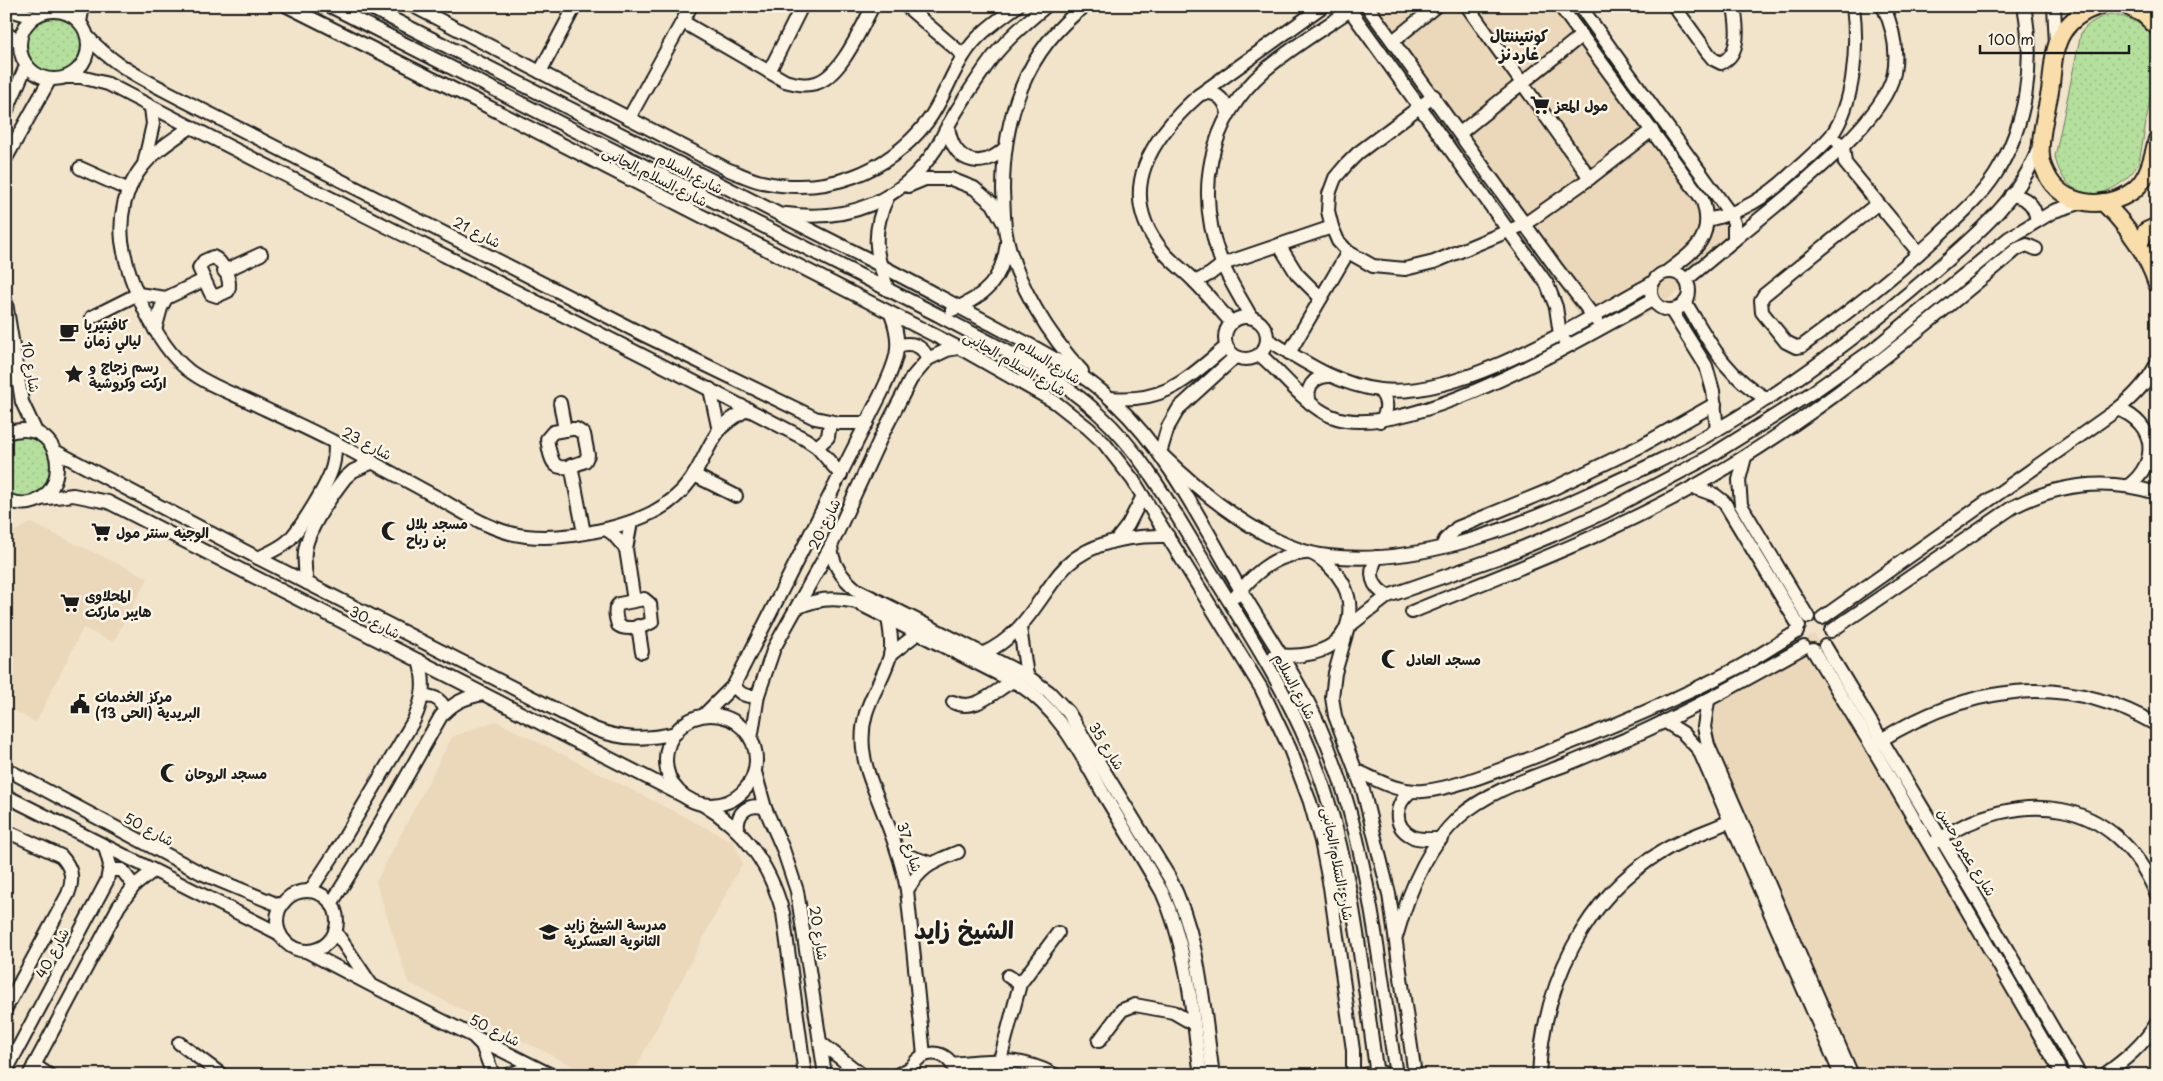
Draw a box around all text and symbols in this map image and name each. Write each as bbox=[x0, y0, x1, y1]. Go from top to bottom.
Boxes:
scale bar bbox=[1980, 22, 2129, 54]
district label: كونتيننتال غاردنز bbox=[1490, 23, 1548, 65]
text: 100 m bbox=[1988, 27, 2034, 50]
supermarket icon: مول المعز bbox=[1529, 94, 1551, 116]
place label: مول المعز bbox=[1553, 95, 1608, 116]
street label: شارع السلام الجانبى bbox=[598, 140, 711, 212]
street label: شارع السلام bbox=[653, 147, 727, 200]
street label: شارع 21 bbox=[449, 211, 505, 253]
place label: كافيتيريا ليالي زمان bbox=[84, 314, 141, 354]
cafe icon: كافيتيريا ليالي زمان bbox=[58, 321, 80, 343]
street label: شارع السلام الجانبى bbox=[959, 325, 1070, 402]
street label: شارع السلام bbox=[1012, 333, 1085, 390]
street label: شارع 10 bbox=[17, 340, 45, 394]
place label: رسم زجاج و اركت وكروشية bbox=[88, 356, 167, 393]
place icon: رسم زجاج و اركت وكروشية bbox=[63, 363, 85, 385]
street label: شارع 23 bbox=[338, 421, 396, 465]
street label: شارع 20 bbox=[803, 495, 845, 553]
place label: مسجد بلال بن رباح bbox=[406, 513, 468, 550]
mosque icon: مسجد بلال بن رباح bbox=[380, 520, 402, 542]
supermarket icon: الوجيه سنتر مول bbox=[90, 521, 112, 543]
place label: الوجيه سنتر مول bbox=[116, 522, 209, 543]
place label: المحلاوى هايبر ماركت bbox=[85, 585, 151, 622]
supermarket icon: المحلاوى هايبر ماركت bbox=[59, 592, 81, 614]
street label: شارع 30 bbox=[346, 600, 404, 644]
mosque icon: مسجد العادل bbox=[1380, 648, 1402, 670]
street label: شارع السلام bbox=[1268, 649, 1321, 723]
place label: مسجد العادل bbox=[1406, 649, 1481, 670]
place label: مركز الخدمات البريدية (الحى 13) bbox=[95, 686, 201, 723]
public building icon: مركز الخدمات البريدية (الحى 13) bbox=[69, 693, 91, 715]
street label: شارع 35 bbox=[1084, 718, 1130, 774]
mosque icon: مسجد الروحان bbox=[159, 762, 181, 784]
place label: مسجد الروحان bbox=[185, 763, 267, 784]
street label: شارع عمرو حسن bbox=[1932, 804, 2002, 900]
street label: شارع السلام الجانبى bbox=[1316, 805, 1359, 923]
street label: شارع 50 bbox=[120, 807, 178, 851]
street label: شارع 37 bbox=[892, 819, 928, 875]
street label: شارع 20 bbox=[804, 904, 834, 962]
district label: الشيخ زايد bbox=[914, 911, 1014, 947]
place label: مدرسة الشيخ زايد الثانوية العسكرية bbox=[564, 914, 667, 951]
school or university icon: مدرسة الشيخ زايد الثانوية العسكرية bbox=[538, 921, 560, 943]
street label: شارع 40 bbox=[30, 924, 74, 982]
street label: شارع 50 bbox=[466, 1009, 524, 1051]

